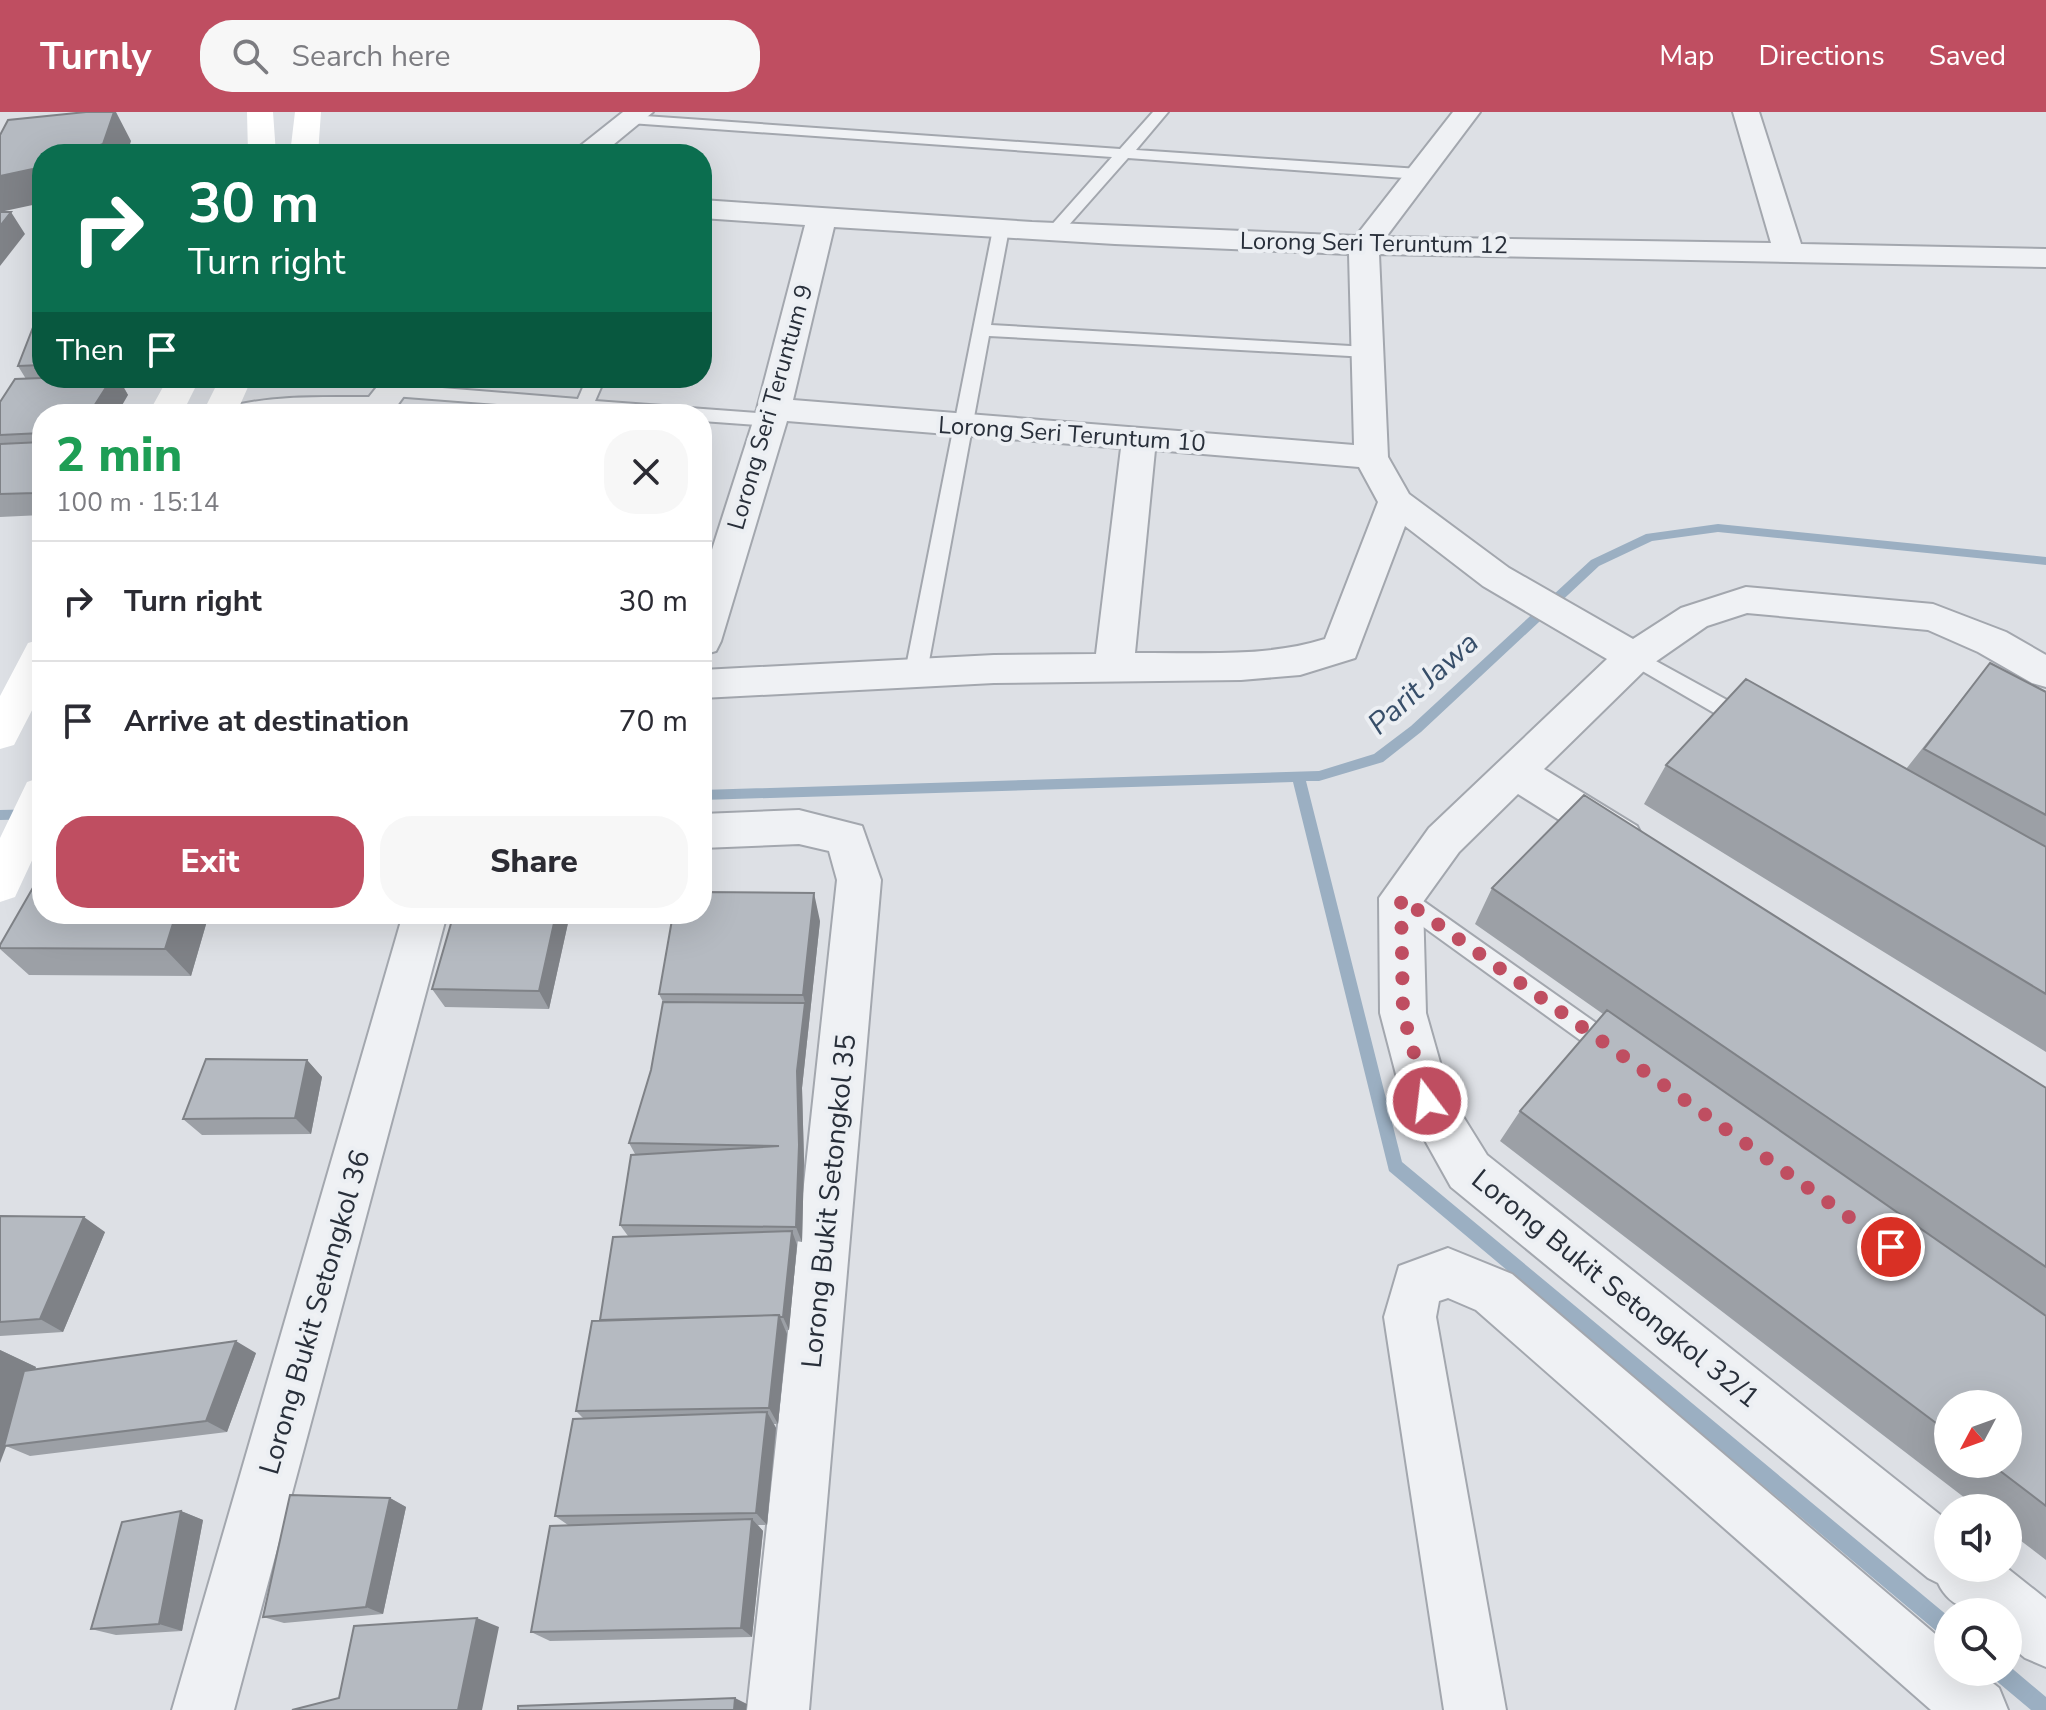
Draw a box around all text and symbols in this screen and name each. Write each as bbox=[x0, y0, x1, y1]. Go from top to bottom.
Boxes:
search box bbox=[200, 20, 760, 92]
text: Turnly bbox=[40, 31, 152, 82]
icon: search bbox=[228, 34, 272, 78]
text: Search here bbox=[292, 36, 451, 77]
text: Map bbox=[1659, 37, 1714, 75]
text: Directions bbox=[1758, 37, 1885, 75]
text: Saved bbox=[1929, 37, 2006, 75]
text: 30 m bbox=[188, 165, 319, 242]
icon: right bbox=[56, 176, 160, 280]
street label: Lorong Seri Teruntum 12 bbox=[1240, 225, 1508, 261]
text: Turn right bbox=[188, 238, 345, 287]
street label: Lorong Seri Teruntum 9 bbox=[720, 281, 820, 533]
icon: arrive bbox=[140, 328, 184, 372]
text: Then bbox=[56, 330, 124, 371]
street label: Lorong Seri Teruntum 10 bbox=[937, 409, 1207, 459]
text: 2 min bbox=[56, 422, 182, 488]
button: close bbox=[604, 430, 688, 514]
text: 100 m · 15:14 bbox=[56, 485, 219, 520]
icon: right bbox=[56, 579, 100, 623]
text: Turn right bbox=[124, 581, 262, 622]
text: 30 m bbox=[619, 581, 688, 622]
water label: Parit Jawa bbox=[1359, 623, 1488, 744]
icon: arrive bbox=[56, 699, 100, 743]
text: Arrive at destination bbox=[124, 701, 409, 742]
text: 70 m bbox=[619, 701, 688, 742]
button: Exit bbox=[56, 816, 364, 908]
button: Share bbox=[380, 816, 688, 908]
street label: Lorong Bukit Setongkol 35 bbox=[793, 1032, 865, 1370]
position arrow bbox=[1385, 1059, 1469, 1143]
street label: Lorong Bukit Setongkol 36 bbox=[250, 1146, 379, 1479]
street label: Lorong Bukit Setongkol 32/1 bbox=[1463, 1161, 1767, 1417]
pin bbox=[1857, 1213, 1925, 1281]
icon: arrive bbox=[1869, 1225, 1913, 1269]
north arrow bbox=[1934, 1390, 2022, 1478]
map controls bbox=[1934, 1390, 2022, 1686]
button: sound bbox=[1934, 1494, 2022, 1582]
button: search bbox=[1934, 1598, 2022, 1686]

